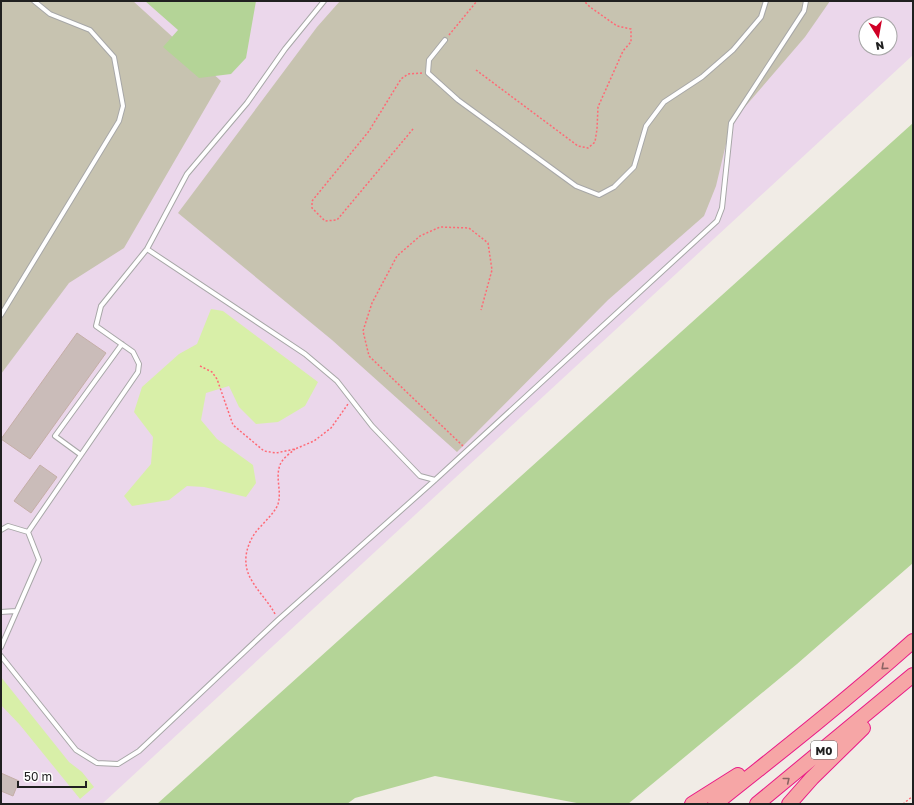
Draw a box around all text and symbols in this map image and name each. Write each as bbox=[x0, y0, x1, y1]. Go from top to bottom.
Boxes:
north arrow bbox=[858, 16, 898, 56]
text: N bbox=[875, 39, 885, 53]
one-way arrow bbox=[881, 662, 889, 669]
road number: M0 bbox=[811, 741, 837, 759]
scale bar bbox=[18, 763, 86, 789]
text: 50 m bbox=[24, 769, 52, 784]
one-way arrow bbox=[783, 777, 790, 784]

